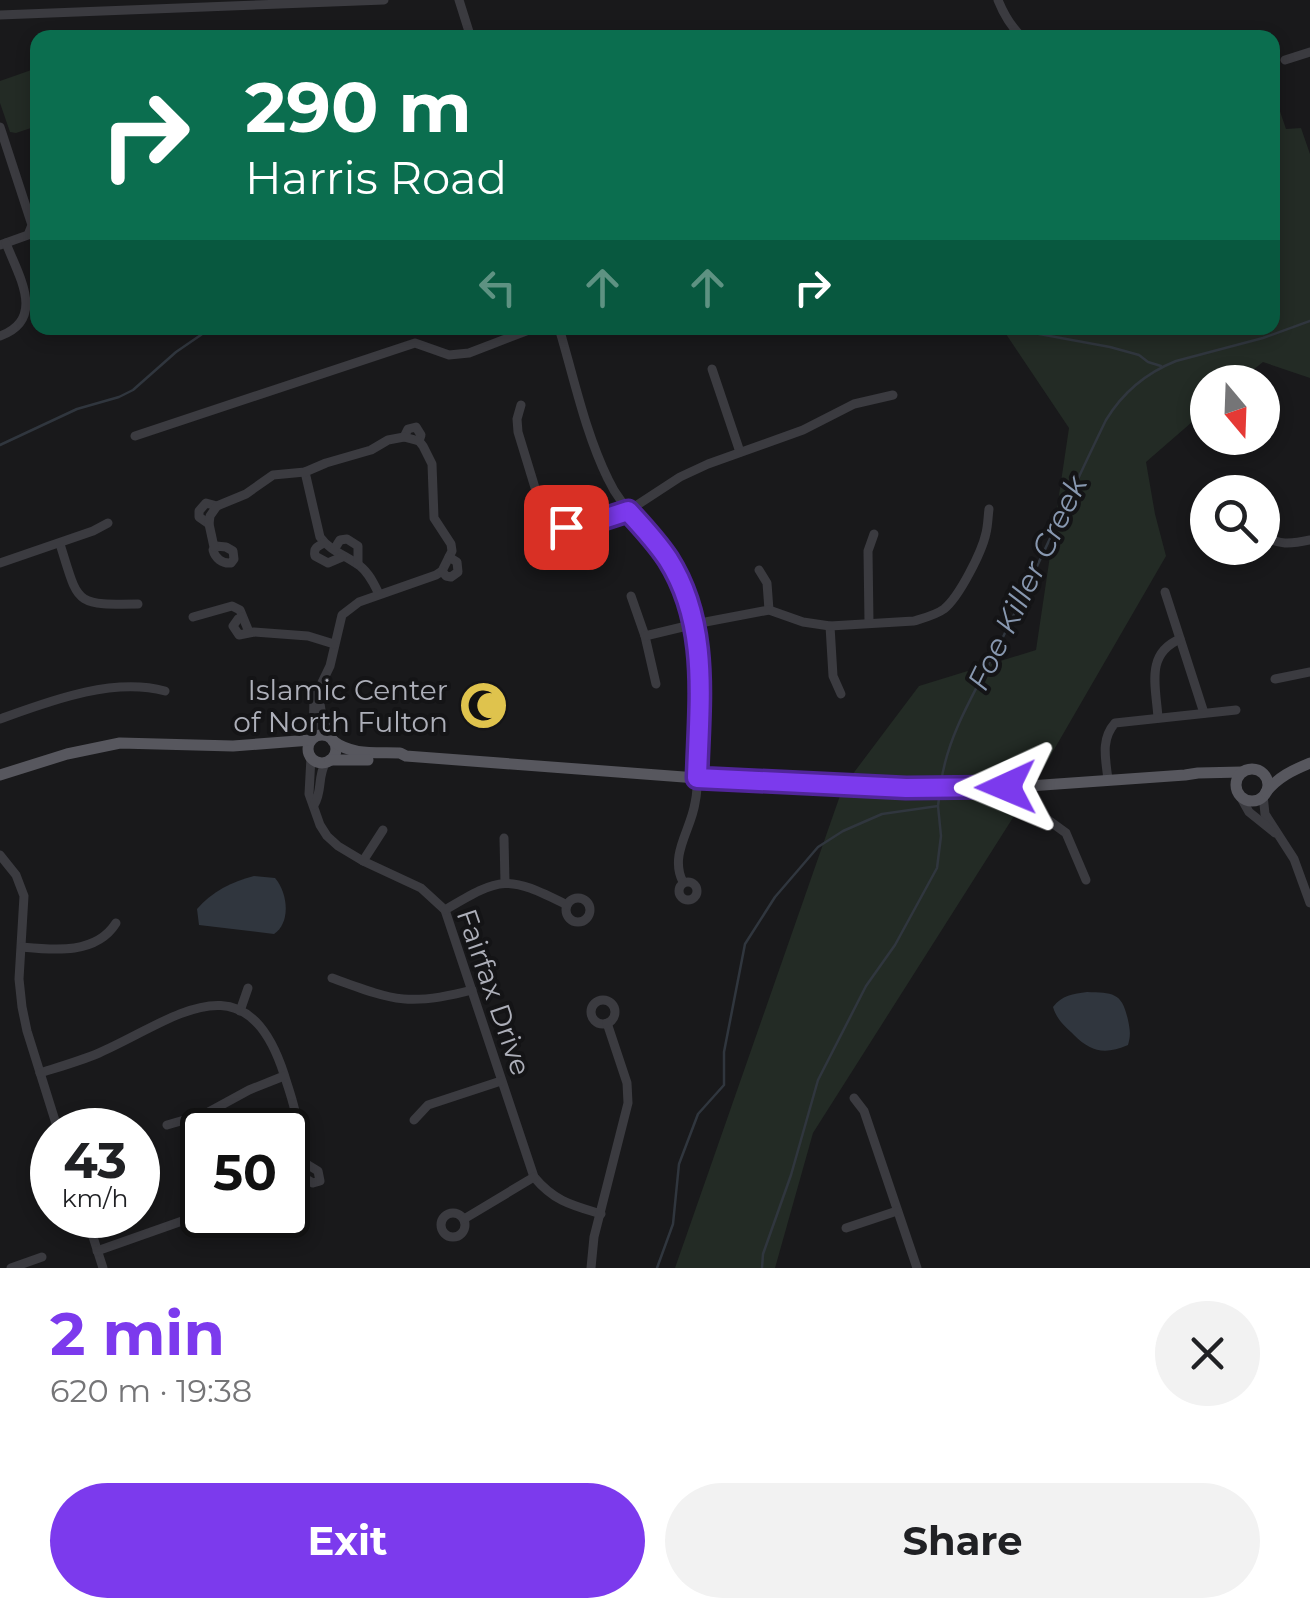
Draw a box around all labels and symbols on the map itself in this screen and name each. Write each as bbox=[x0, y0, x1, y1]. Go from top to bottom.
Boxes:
north arrow bbox=[1190, 365, 1280, 455]
water label: Foe Killer Creek bbox=[959, 469, 1095, 696]
pin bbox=[524, 485, 609, 570]
place label: Islamic Center of North Fulton bbox=[233, 673, 448, 739]
mosque icon: Islamic Center of North Fulton bbox=[457, 680, 509, 732]
position arrow bbox=[954, 735, 1058, 839]
street label: Fairfax Drive bbox=[450, 904, 538, 1080]
speed limit sign: 50 bbox=[180, 1108, 310, 1238]

